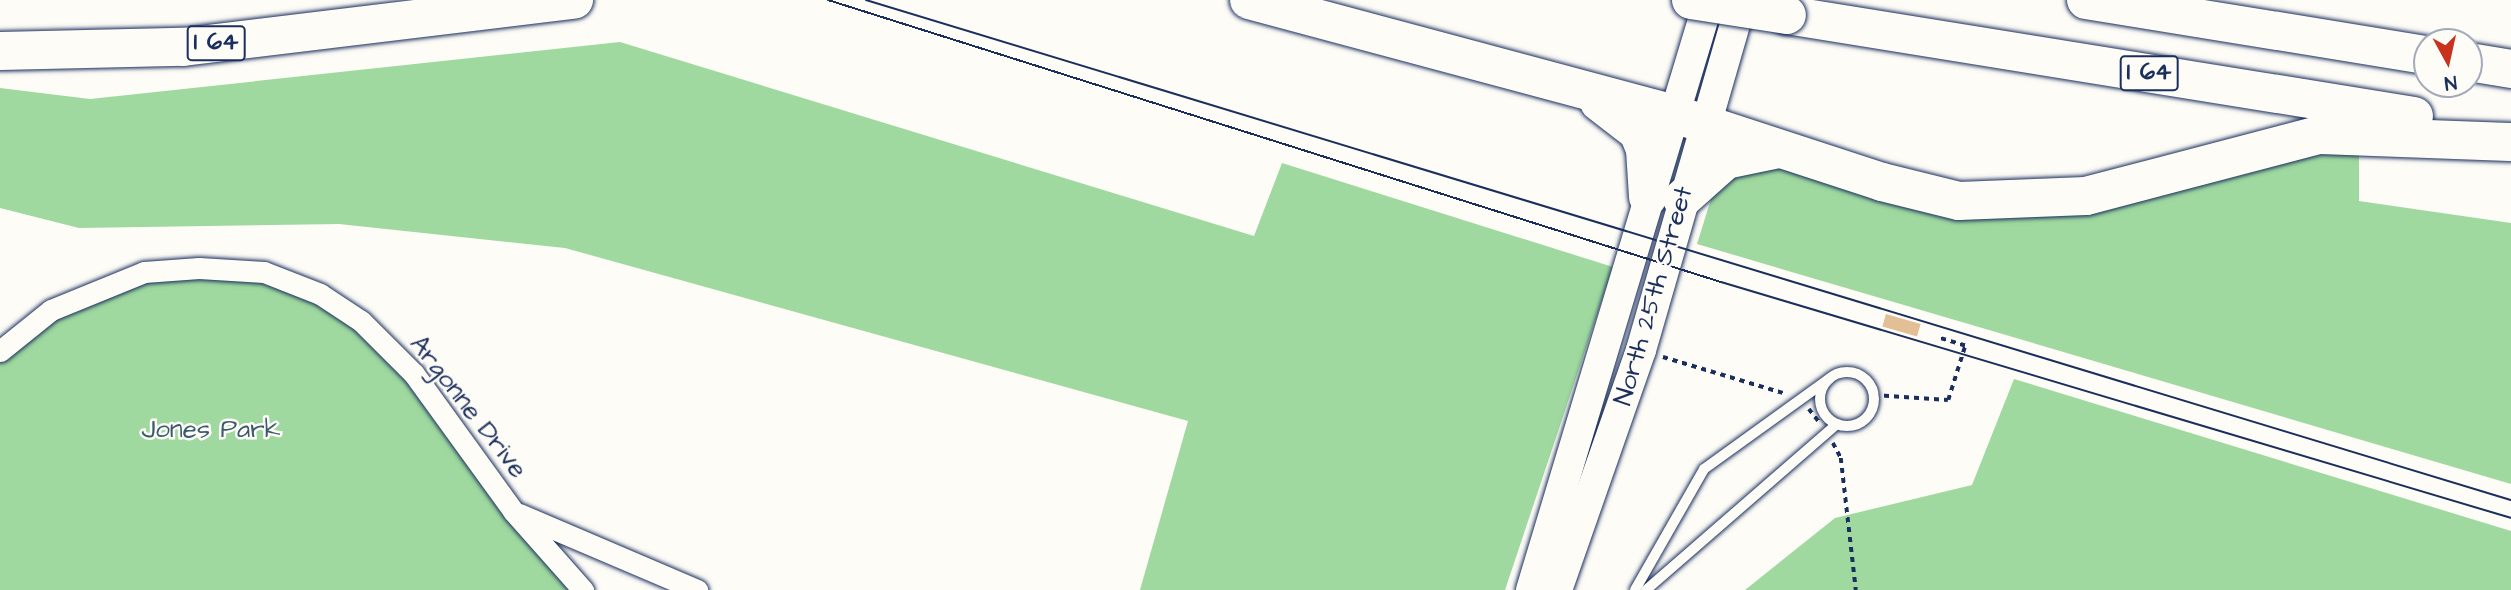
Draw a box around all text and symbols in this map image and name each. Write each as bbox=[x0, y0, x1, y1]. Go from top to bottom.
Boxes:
road number: I 64 bbox=[186, 23, 246, 64]
north arrow bbox=[2413, 28, 2483, 98]
road number: I 64 bbox=[2119, 52, 2179, 94]
text: N bbox=[2443, 68, 2459, 97]
street label: North 25th Street bbox=[1608, 183, 1700, 409]
street label: Argonne Drive bbox=[403, 330, 533, 484]
park label: Jones Park bbox=[141, 414, 281, 446]

